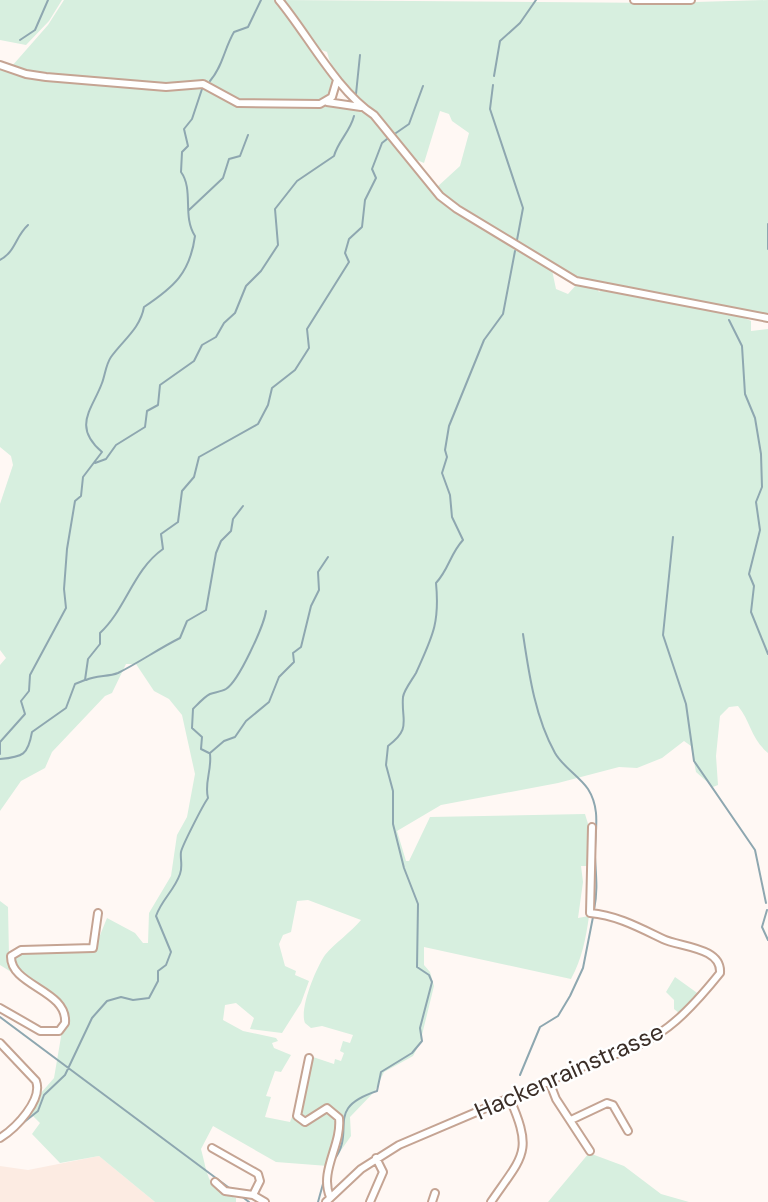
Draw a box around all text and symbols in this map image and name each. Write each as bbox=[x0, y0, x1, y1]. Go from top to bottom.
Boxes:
street label: Hackenrainstrasse bbox=[470, 1015, 668, 1127]

